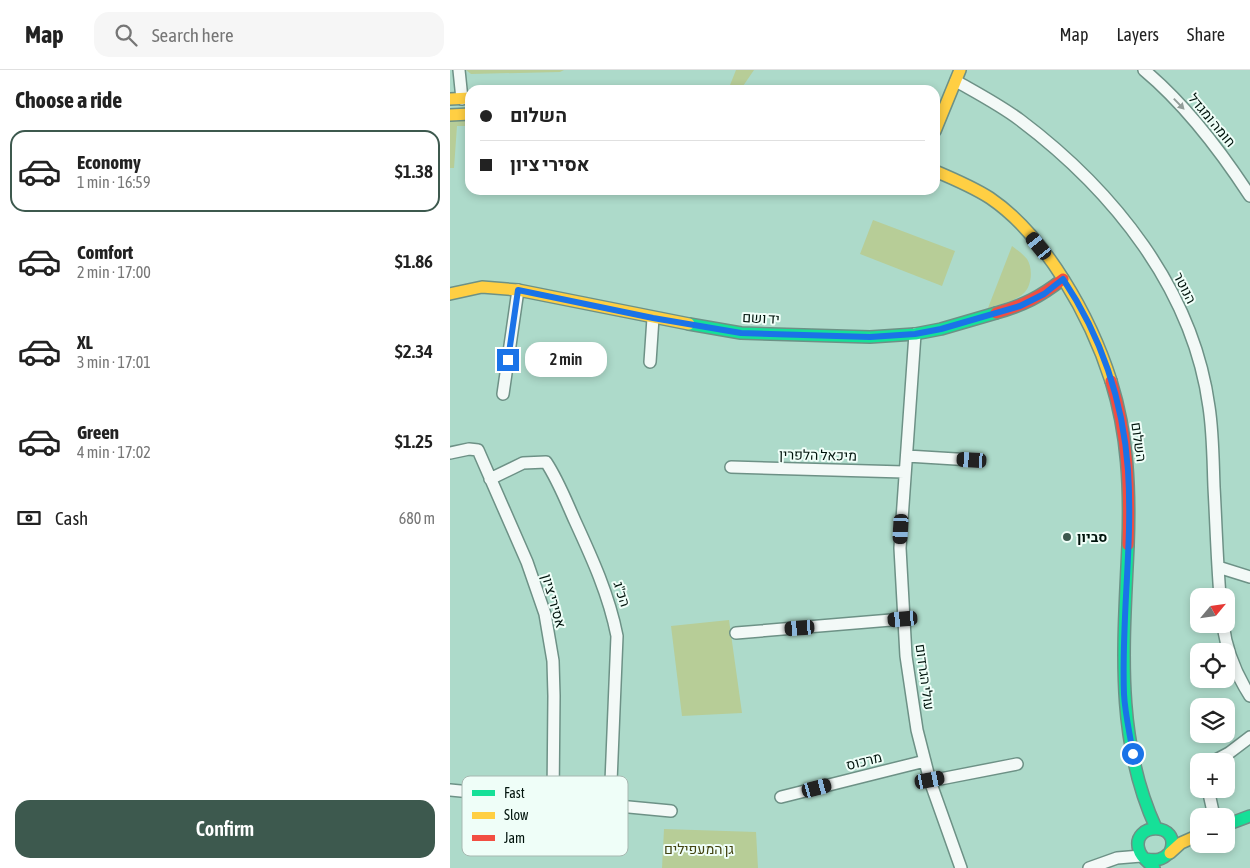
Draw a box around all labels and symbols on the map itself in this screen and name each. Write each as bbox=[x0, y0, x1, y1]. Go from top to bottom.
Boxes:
street label: חומה ומגדל bbox=[1185, 90, 1239, 150]
one-way arrow bbox=[1173, 97, 1185, 109]
car bbox=[1023, 230, 1054, 262]
street label: הנוטר bbox=[1170, 270, 1200, 306]
street label: יד ושם bbox=[742, 309, 780, 327]
callout: 2 min bbox=[526, 342, 608, 378]
route end bbox=[497, 349, 519, 371]
street label: השלום bbox=[1128, 421, 1150, 463]
street label: מיכאל הלפרין bbox=[779, 446, 857, 464]
car bbox=[956, 452, 987, 468]
car bbox=[892, 514, 909, 544]
place label: סביון bbox=[1077, 529, 1107, 545]
marker: סביון bbox=[1061, 531, 1073, 543]
street label: אסירי ציון bbox=[539, 572, 569, 630]
street label: הכ"ג bbox=[610, 579, 634, 609]
north arrow bbox=[1190, 588, 1235, 632]
car bbox=[887, 610, 918, 628]
car bbox=[784, 619, 815, 637]
street label: עולי הגרדום bbox=[912, 643, 938, 711]
route start bbox=[1122, 743, 1144, 765]
street label: מרכוס bbox=[844, 749, 884, 773]
car bbox=[913, 770, 946, 790]
legend bbox=[462, 776, 628, 856]
car bbox=[800, 777, 833, 799]
text: Fast bbox=[504, 785, 525, 801]
text: Slow bbox=[504, 807, 529, 823]
text: Jam bbox=[504, 830, 525, 846]
park label: גן המעפילים bbox=[664, 841, 734, 857]

